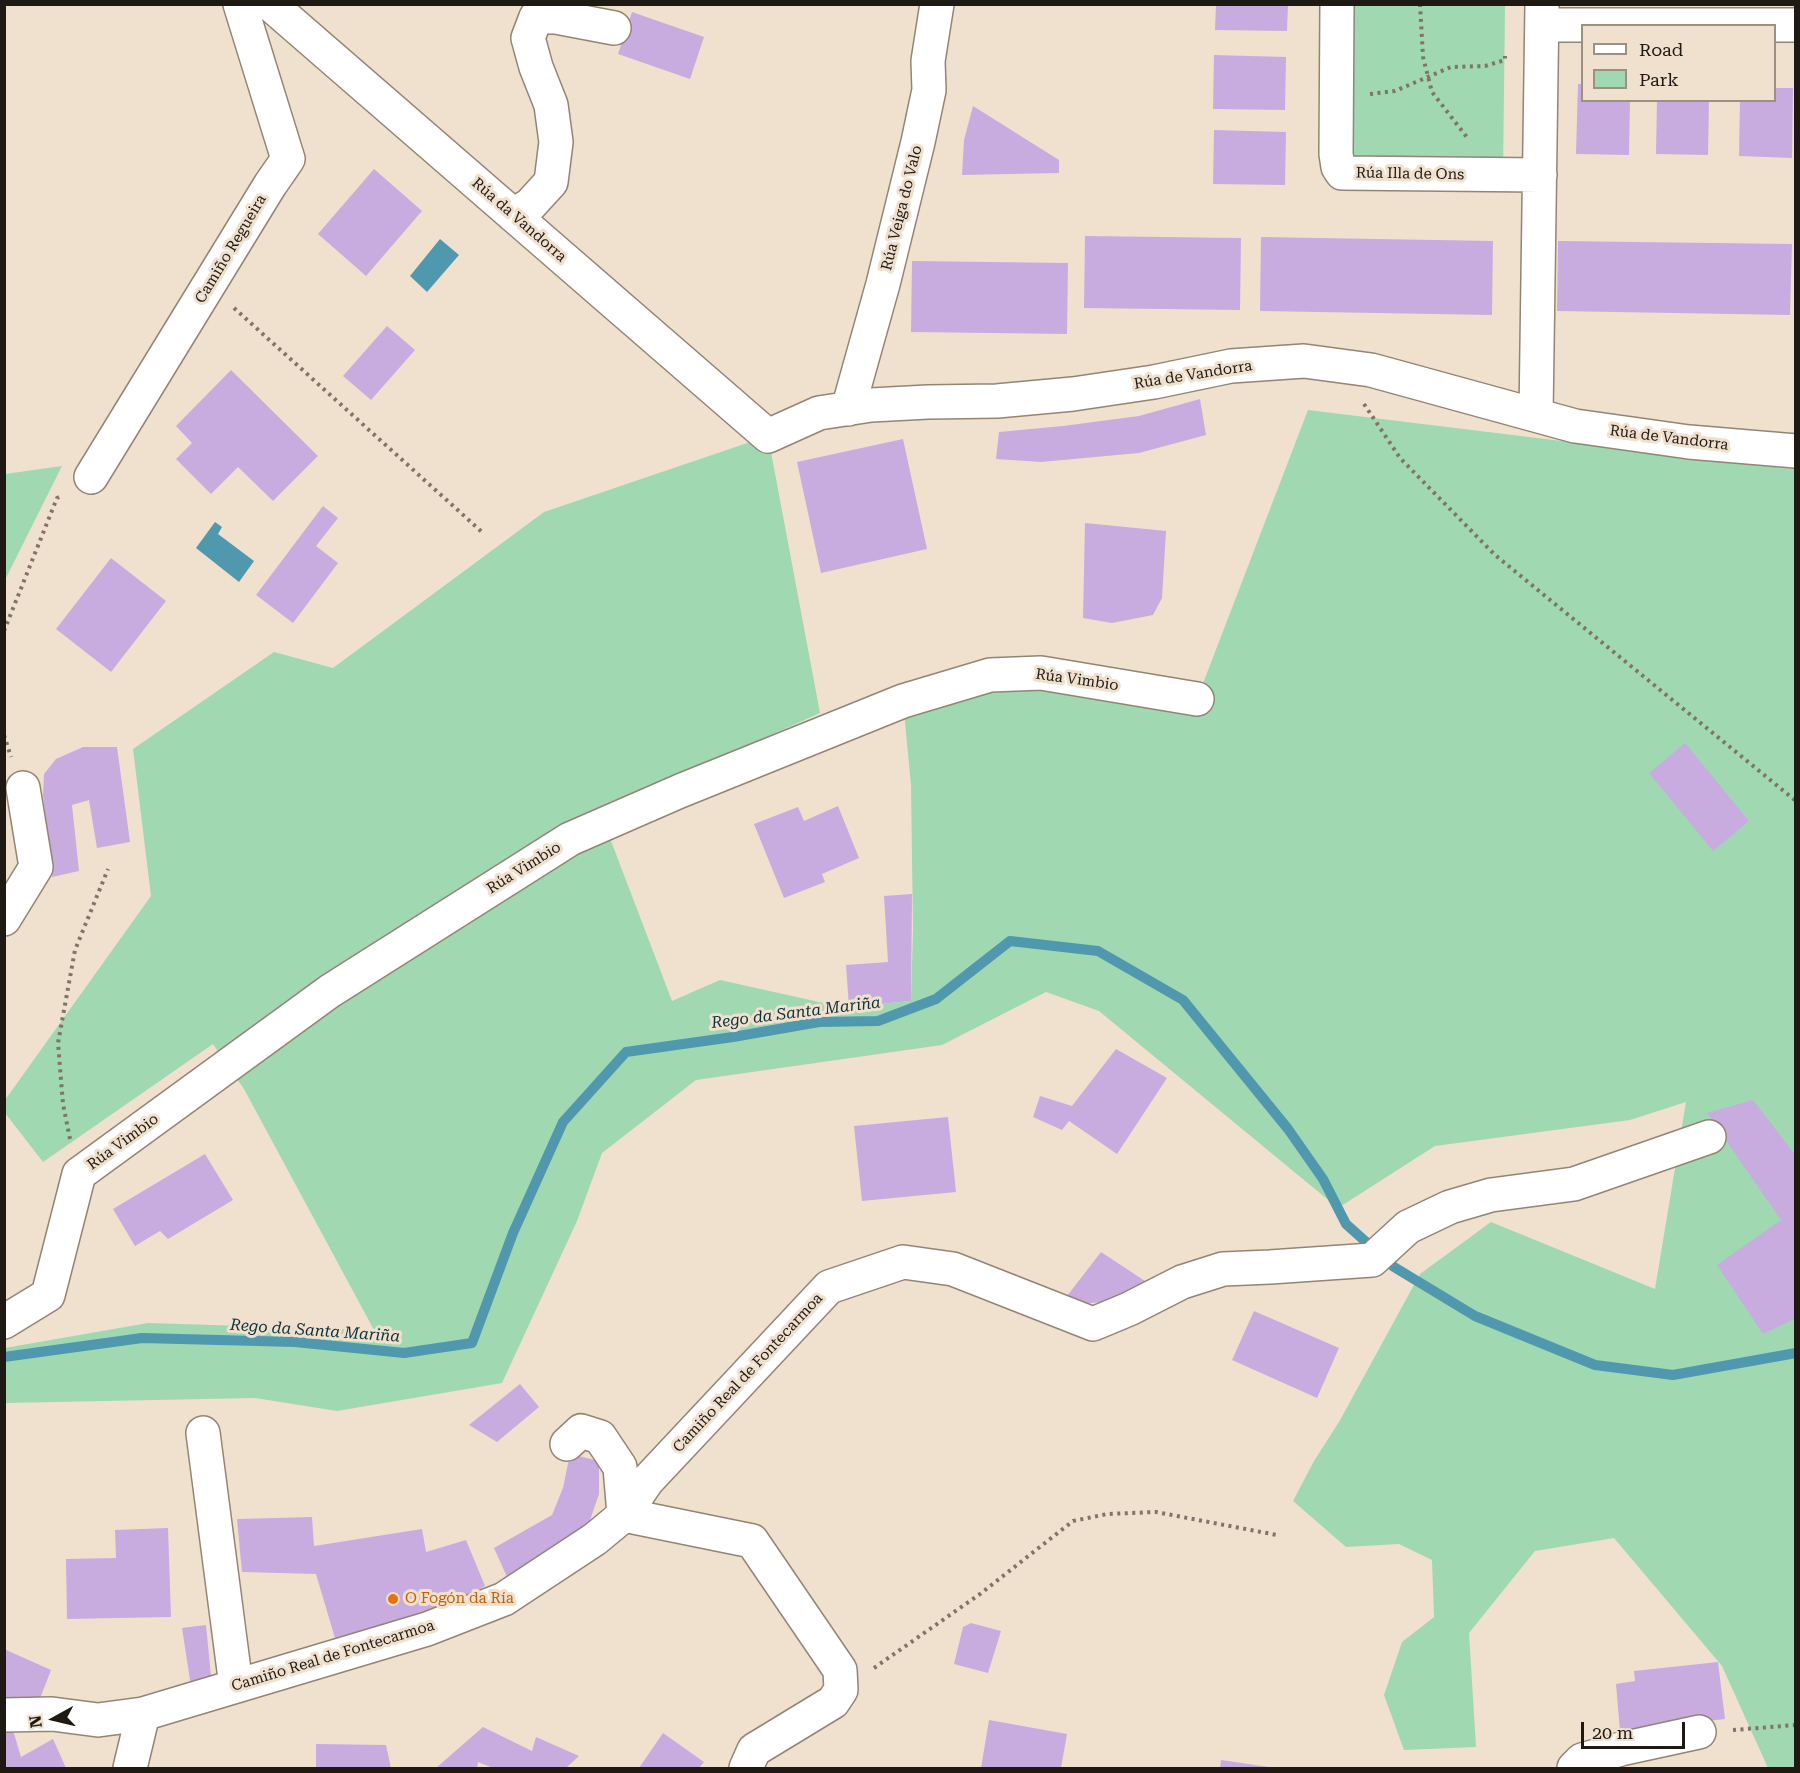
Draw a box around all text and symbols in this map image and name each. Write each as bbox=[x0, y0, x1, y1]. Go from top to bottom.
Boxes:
legend bbox=[1581, 24, 1776, 102]
text: Road bbox=[1639, 39, 1683, 60]
text: Park bbox=[1639, 69, 1679, 90]
street label: Rúa Veiga do Valo bbox=[878, 144, 926, 272]
street label: Rúa Illa de Ons bbox=[1356, 164, 1464, 184]
street label: Rúa da Vandorra bbox=[468, 174, 570, 266]
street label: Camiño Regueira bbox=[191, 191, 271, 307]
street label: Rúa de Vandorra bbox=[1133, 357, 1253, 393]
street label: Rúa de Vandorra bbox=[1609, 422, 1729, 454]
street label: Rúa Vimbio bbox=[1034, 665, 1120, 695]
street label: Rúa Vimbio bbox=[484, 838, 564, 898]
water label: Rego da Santa Mariña bbox=[710, 993, 882, 1033]
street label: Rúa Vimbio bbox=[84, 1110, 162, 1174]
street label: Camiño Real de Fontecarmoa bbox=[669, 1290, 827, 1456]
water label: Rego da Santa Mariña bbox=[229, 1315, 401, 1347]
place label: O Fogón da Ría bbox=[405, 1590, 514, 1608]
marker: O Fogón da Ría bbox=[386, 1592, 400, 1606]
street label: Camiño Real de Fontecarmoa bbox=[229, 1617, 437, 1695]
north arrow bbox=[24, 1689, 84, 1749]
scale bar bbox=[1584, 1710, 1688, 1748]
text: N bbox=[25, 1714, 46, 1729]
text: 20 m bbox=[1592, 1722, 1633, 1743]

